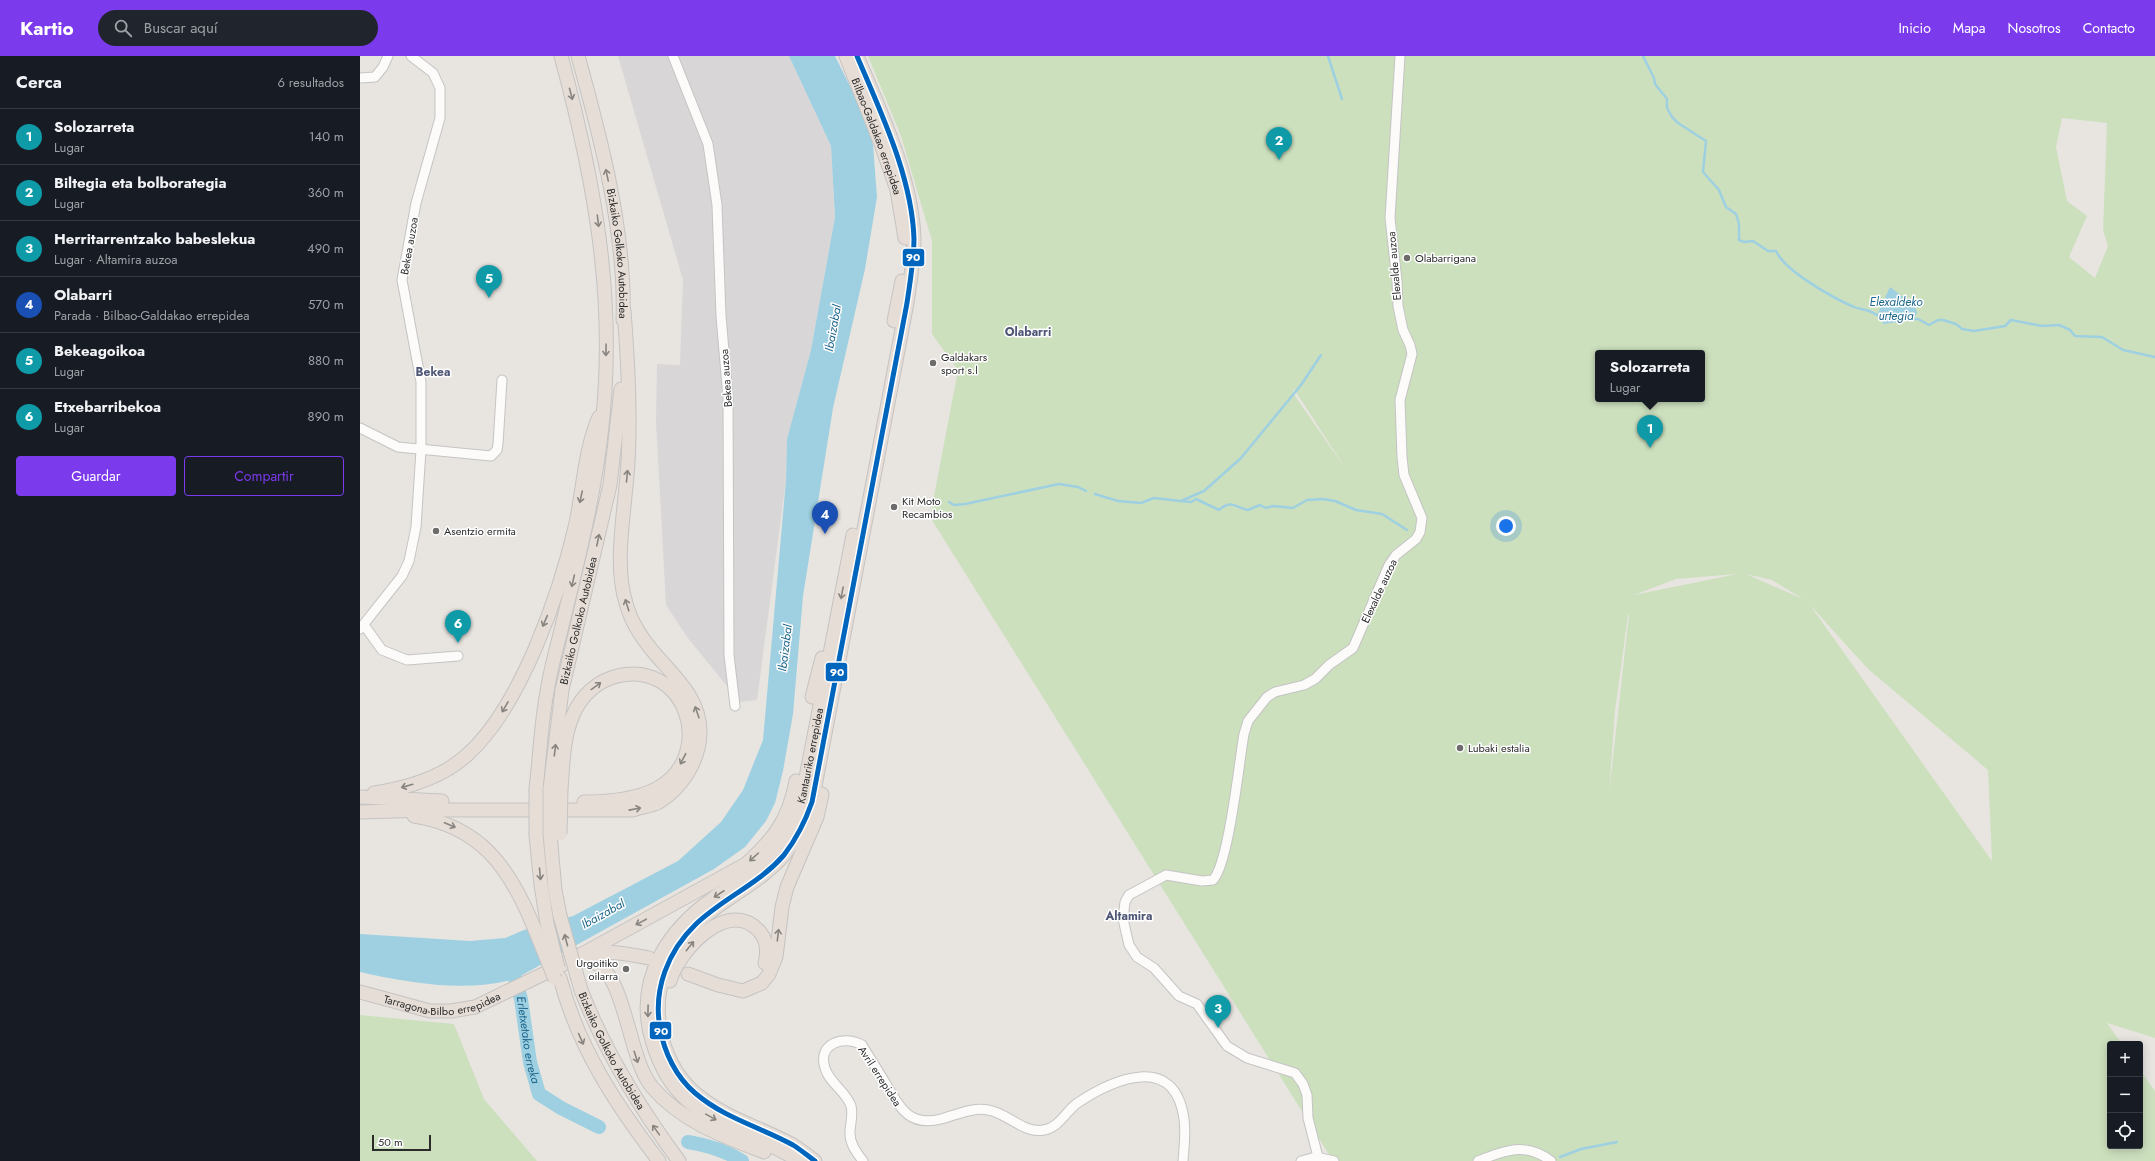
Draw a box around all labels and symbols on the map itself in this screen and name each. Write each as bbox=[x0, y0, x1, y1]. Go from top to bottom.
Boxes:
street label: Bilbao-Galdakao errepidea bbox=[847, 75, 906, 196]
one-way arrow bbox=[568, 87, 575, 100]
pin: 2 bbox=[1266, 127, 1292, 160]
one-way arrow bbox=[603, 169, 611, 182]
street label: Bizkaiko Golkoko Autobidea bbox=[603, 187, 631, 319]
one-way arrow bbox=[594, 214, 602, 227]
street label: Bekea auzoa bbox=[396, 216, 422, 276]
street label: Elexalde auzoa bbox=[1383, 231, 1405, 301]
line badge: 90 bbox=[902, 248, 925, 267]
text: 90 bbox=[906, 249, 920, 265]
place label: Olabarrigana bbox=[1415, 250, 1476, 266]
marker: Olabarrigana bbox=[1402, 253, 1412, 263]
pin: 5 bbox=[476, 265, 502, 298]
water label: Elexaldeko urtegia bbox=[1869, 293, 1923, 325]
water label: Ibaizabal bbox=[820, 302, 846, 353]
district label: Olabarri bbox=[1005, 323, 1051, 341]
one-way arrow bbox=[602, 343, 610, 356]
street label: Bekea auzoa bbox=[716, 349, 736, 407]
place label: Galdakars sport s.l bbox=[941, 349, 988, 378]
marker: Galdakars sport s.l bbox=[928, 358, 938, 368]
district label: Bekea bbox=[416, 363, 450, 381]
pin: 1 bbox=[1637, 415, 1663, 448]
one-way arrow bbox=[623, 470, 630, 483]
one-way arrow bbox=[577, 490, 585, 503]
place label: Kit Moto Recambios bbox=[902, 493, 953, 522]
pin: 4 bbox=[812, 501, 838, 534]
marker: Kit Moto Recambios bbox=[889, 502, 899, 512]
your location bbox=[1496, 516, 1516, 536]
place label: Asentzio ermita bbox=[444, 523, 516, 539]
marker: Asentzio ermita bbox=[431, 526, 441, 536]
one-way arrow bbox=[594, 534, 602, 547]
street label: Bizkaiko Golkoko Autobidea bbox=[556, 555, 601, 686]
street label: Elexalde auzoa bbox=[1357, 556, 1401, 626]
one-way arrow bbox=[569, 574, 576, 587]
one-way arrow bbox=[838, 586, 846, 599]
one-way arrow bbox=[623, 598, 630, 611]
pin: 6 bbox=[445, 610, 471, 643]
one-way arrow bbox=[541, 615, 549, 627]
water label: Ibaizabal bbox=[773, 622, 797, 672]
line badge: 90 bbox=[825, 662, 848, 682]
text: 90 bbox=[830, 664, 844, 680]
one-way arrow bbox=[591, 682, 602, 690]
one-way arrow bbox=[500, 700, 508, 712]
one-way arrow bbox=[693, 706, 700, 719]
street label: Kantauriko errepidea bbox=[793, 707, 827, 805]
place label: Lubaki estalia bbox=[1468, 740, 1530, 756]
marker: Lubaki estalia bbox=[1455, 743, 1465, 753]
one-way arrow bbox=[551, 744, 559, 757]
one-way arrow bbox=[679, 753, 686, 765]
one-way arrow bbox=[401, 783, 414, 790]
one-way arrow bbox=[628, 804, 641, 812]
one-way arrow bbox=[444, 821, 456, 829]
one-way arrow bbox=[749, 852, 759, 862]
one-way arrow bbox=[536, 867, 544, 880]
one-way arrow bbox=[714, 890, 725, 898]
water label: Ibaizabal bbox=[578, 894, 629, 933]
district label: Altamira bbox=[1105, 907, 1152, 925]
one-way arrow bbox=[636, 919, 648, 926]
one-way arrow bbox=[774, 929, 782, 942]
one-way arrow bbox=[562, 934, 569, 947]
one-way arrow bbox=[686, 941, 695, 952]
place label: Urgoitiko oilarra bbox=[576, 955, 618, 984]
marker: Urgoitiko oilarra bbox=[621, 964, 631, 974]
street label: Tarragona-Bilbo errepidea bbox=[382, 988, 503, 1019]
street label: Bizkaiko Golkoko Autobidea bbox=[575, 989, 649, 1113]
water label: Erletxetako erreka bbox=[512, 995, 545, 1086]
pin: 3 bbox=[1205, 995, 1231, 1028]
one-way arrow bbox=[644, 1004, 652, 1017]
line badge: 90 bbox=[649, 1021, 672, 1040]
text: 90 bbox=[654, 1023, 668, 1039]
one-way arrow bbox=[578, 1033, 586, 1045]
street label: Avril errepidea bbox=[854, 1043, 906, 1109]
one-way arrow bbox=[633, 1050, 640, 1063]
one-way arrow bbox=[705, 1114, 717, 1121]
one-way arrow bbox=[652, 1124, 660, 1135]
scale bar bbox=[372, 1133, 431, 1152]

